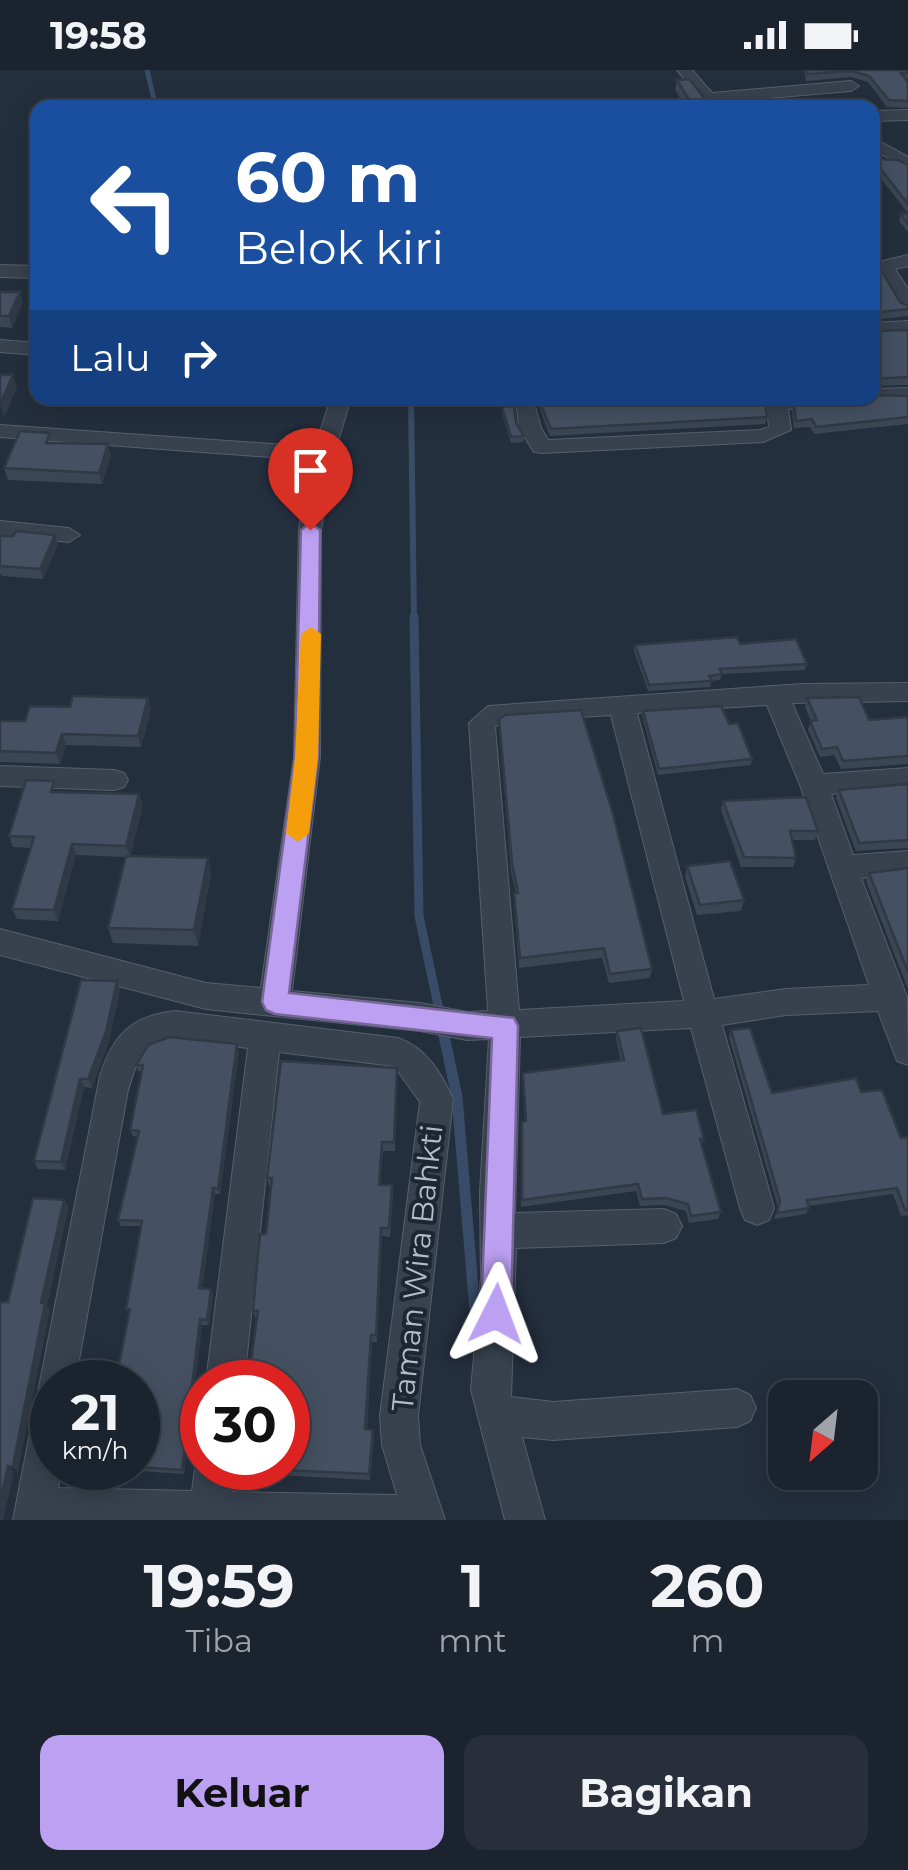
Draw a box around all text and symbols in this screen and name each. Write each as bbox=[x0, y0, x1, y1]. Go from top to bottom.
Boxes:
text: 19:58 bbox=[50, 12, 147, 59]
text: 60 m bbox=[235, 134, 420, 220]
icon: left bbox=[70, 140, 200, 270]
text: Belok kiri bbox=[235, 220, 444, 275]
icon: right bbox=[171, 330, 226, 385]
text: Lalu bbox=[70, 334, 151, 381]
pin bbox=[268, 428, 353, 531]
icon: arrive bbox=[283, 443, 338, 498]
street label: Taman Wira Bahkti bbox=[384, 1123, 450, 1413]
position arrow bbox=[444, 1262, 548, 1366]
speed limit sign: 30 bbox=[180, 1360, 310, 1490]
north arrow bbox=[768, 1380, 878, 1490]
map controls bbox=[768, 1380, 878, 1490]
text: 21 bbox=[70, 1382, 120, 1443]
text: km/h bbox=[62, 1435, 128, 1465]
text: 19:59 bbox=[143, 1549, 295, 1622]
text: 1 bbox=[461, 1549, 484, 1622]
text: 260 bbox=[650, 1549, 765, 1622]
text: Tiba bbox=[185, 1621, 253, 1660]
text: mnt bbox=[438, 1621, 507, 1660]
text: m bbox=[690, 1621, 724, 1660]
button: Keluar bbox=[40, 1735, 444, 1850]
button: Bagikan bbox=[464, 1735, 868, 1850]

